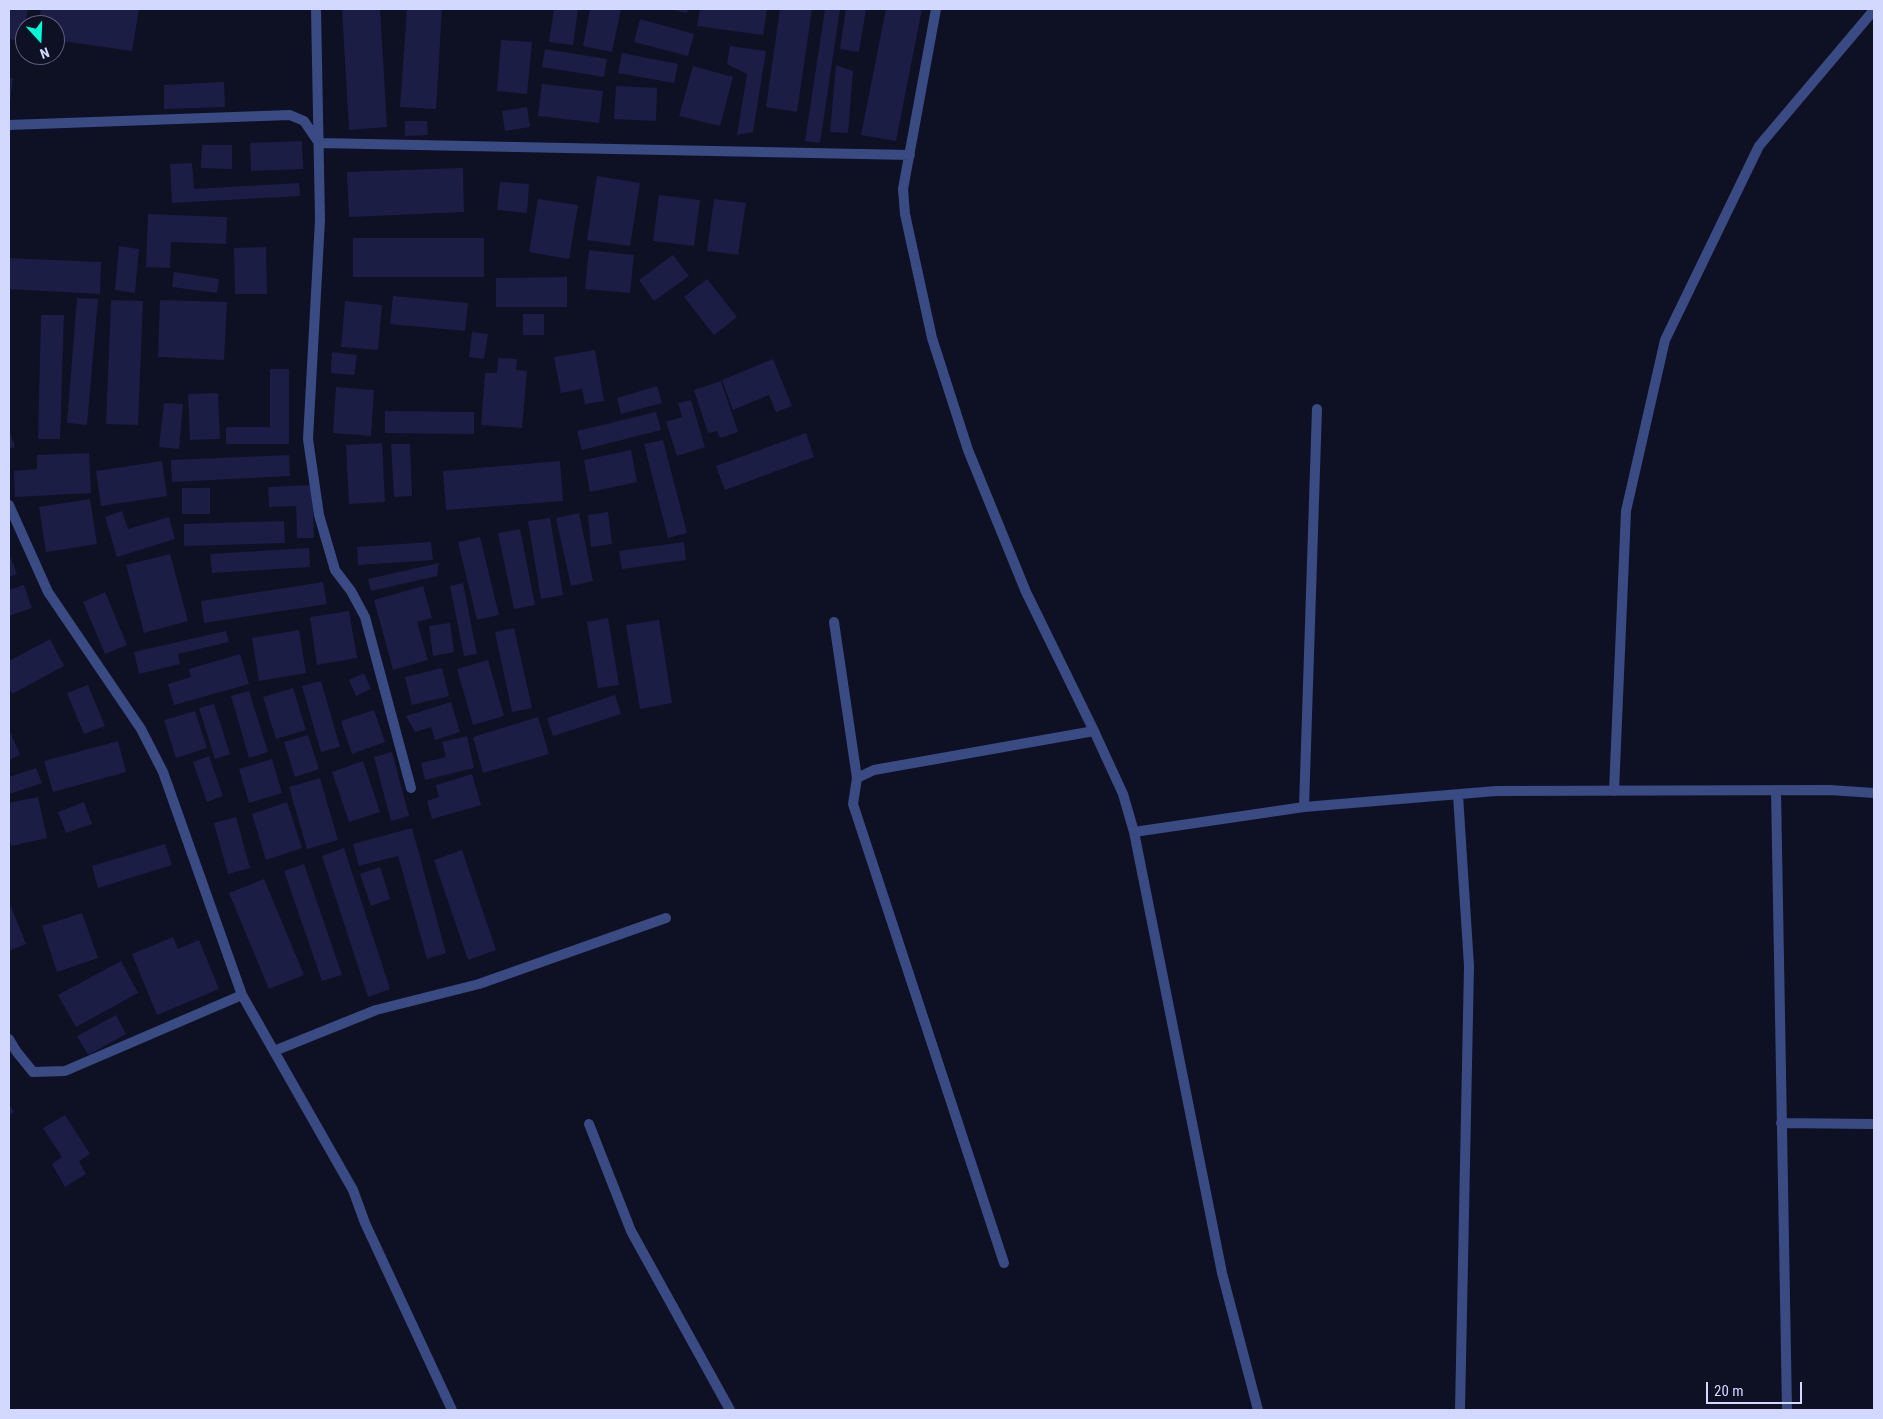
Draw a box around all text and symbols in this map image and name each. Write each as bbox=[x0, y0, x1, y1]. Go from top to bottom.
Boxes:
north arrow bbox=[15, 15, 65, 65]
text: N bbox=[38, 44, 52, 62]
scale bar bbox=[1708, 1372, 1804, 1404]
text: 20 m bbox=[1714, 1382, 1744, 1400]

